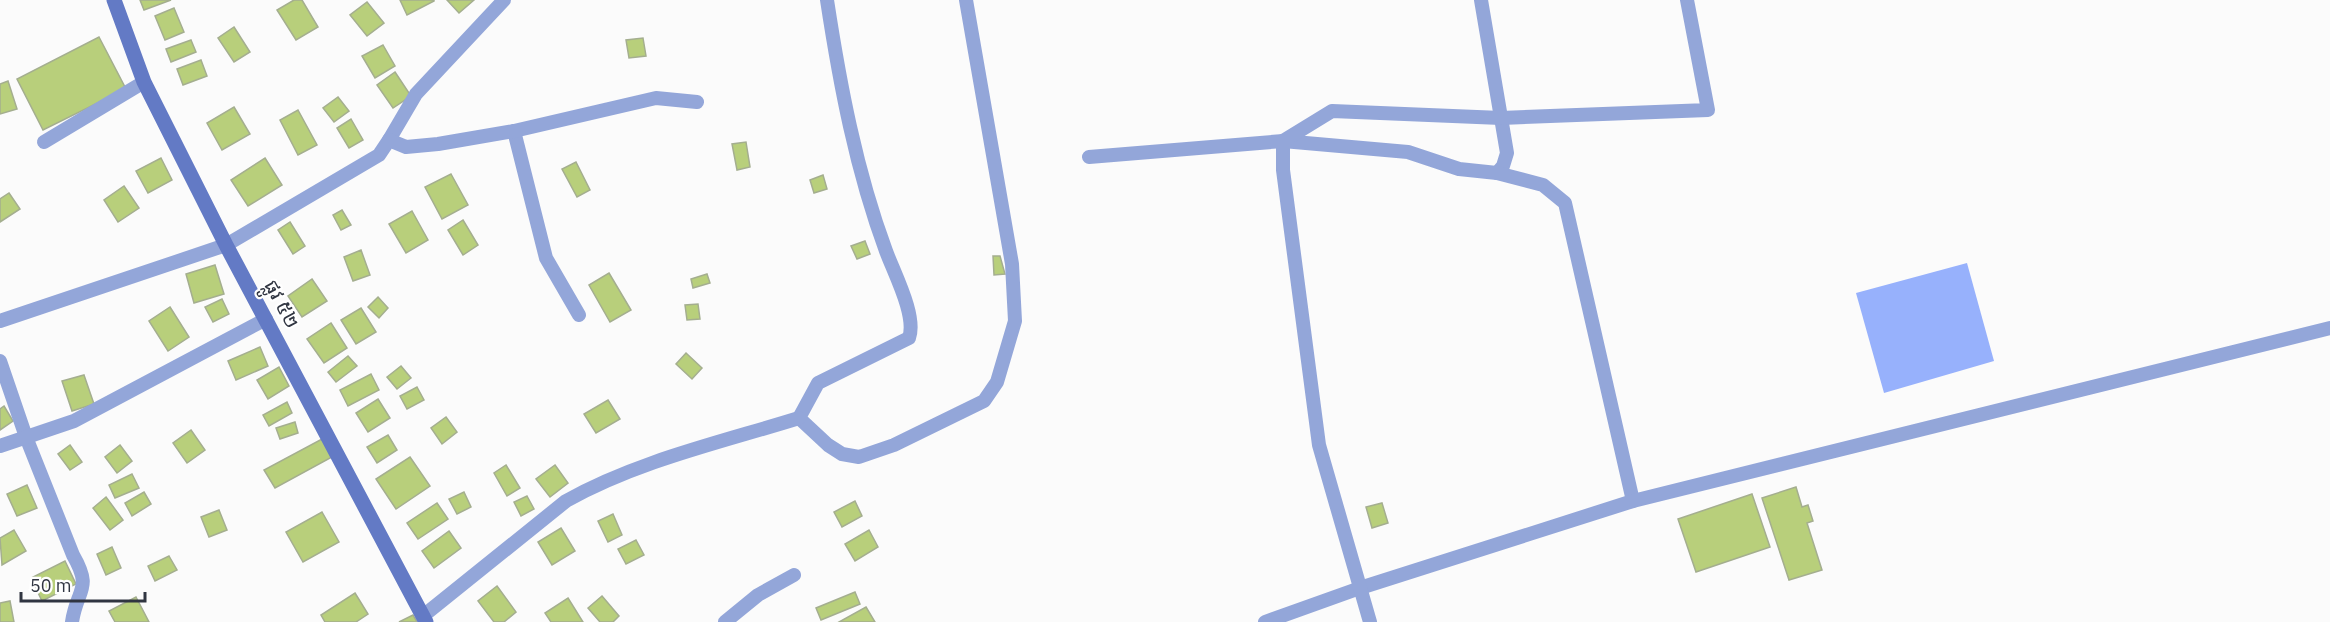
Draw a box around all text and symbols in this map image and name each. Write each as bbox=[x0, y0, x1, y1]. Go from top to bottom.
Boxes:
street label: ផ្លូវ ៥២ bbox=[253, 275, 306, 336]
scale bar bbox=[21, 565, 146, 603]
text: 50 m bbox=[30, 574, 72, 597]

